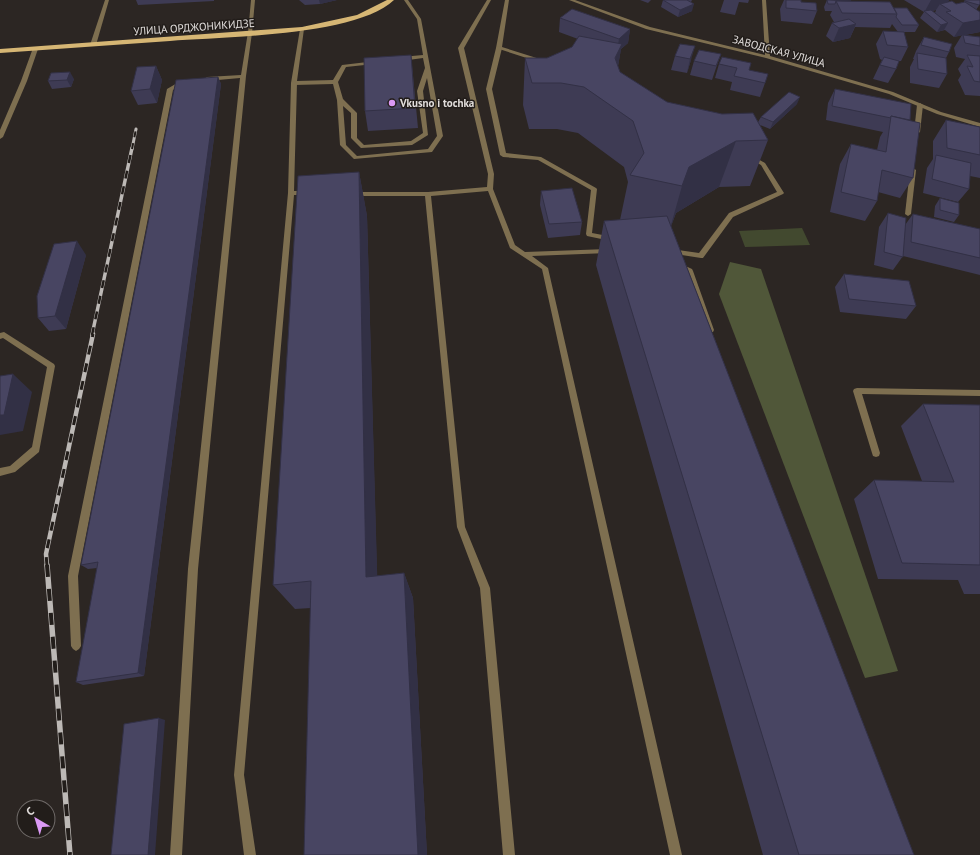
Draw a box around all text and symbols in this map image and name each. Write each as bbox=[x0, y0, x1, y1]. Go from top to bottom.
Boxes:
street label: УЛИЦА ОРДЖОНИКИДЗЕ bbox=[133, 16, 255, 38]
street label: ЗАВОДСКАЯ УЛИЦА bbox=[731, 32, 827, 70]
place label: Vkusno i tochka bbox=[399, 96, 474, 110]
marker: Vkusno i tochka bbox=[387, 98, 397, 108]
north arrow bbox=[16, 799, 56, 839]
text: С bbox=[23, 804, 37, 819]

